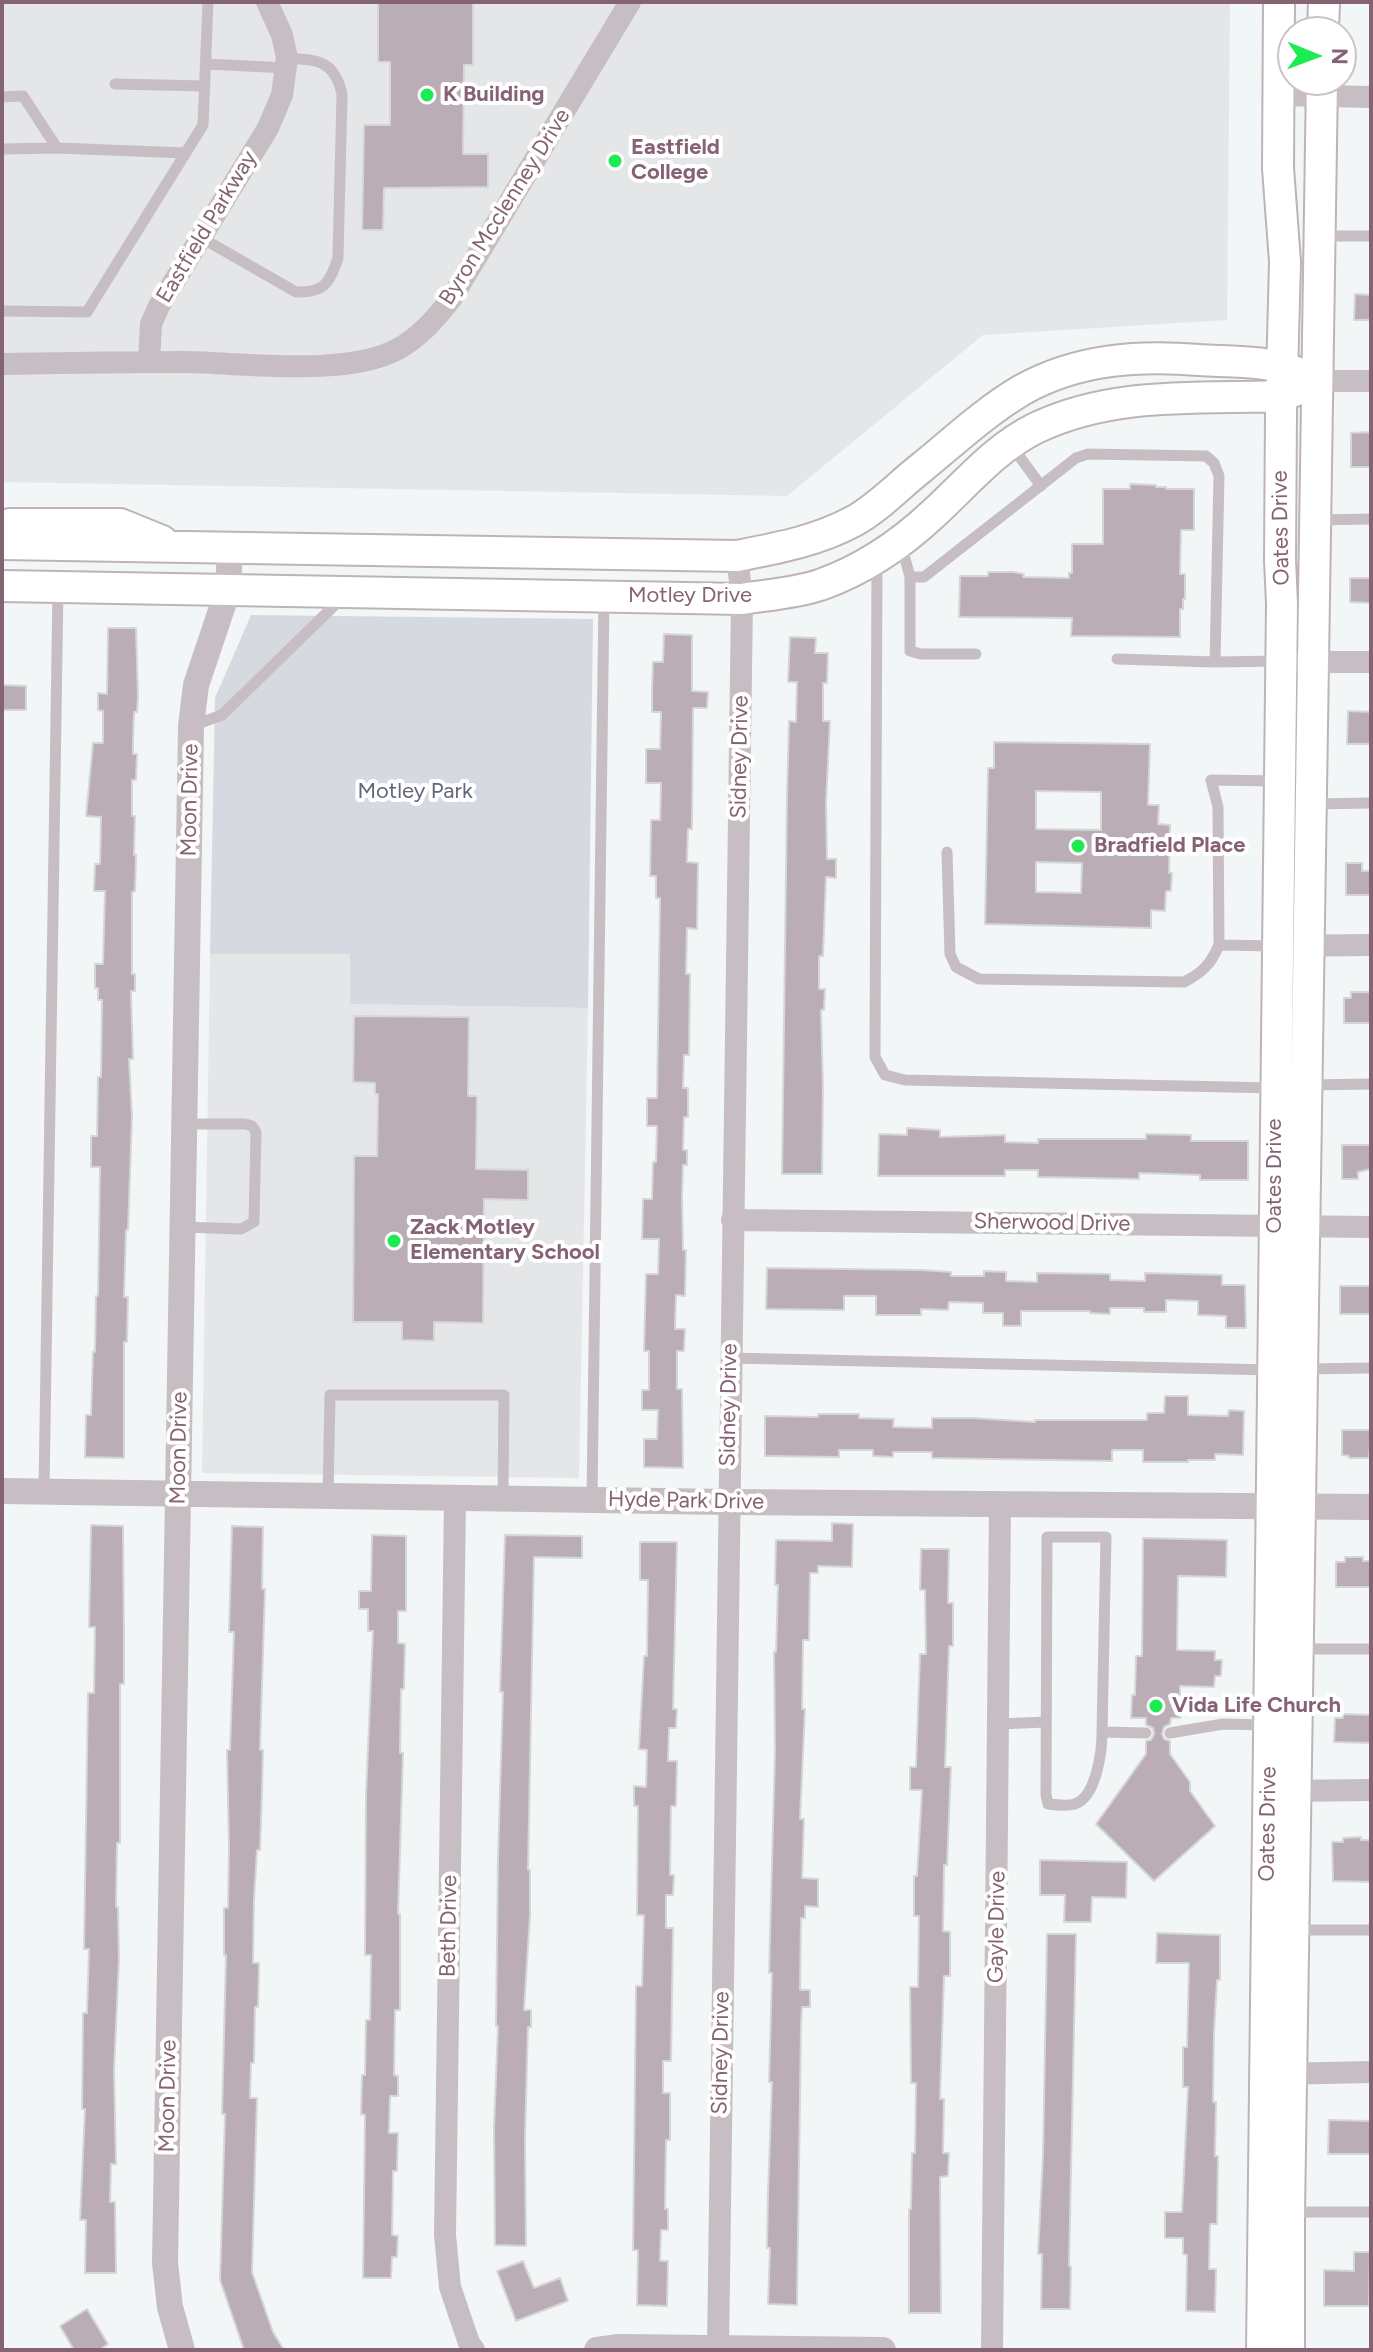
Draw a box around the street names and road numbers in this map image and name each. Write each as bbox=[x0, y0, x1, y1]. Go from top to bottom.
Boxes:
street label: Byron Mcclenney Drive bbox=[434, 104, 576, 310]
street label: Eastfield Parkway bbox=[151, 146, 263, 308]
street label: Oates Drive bbox=[1267, 470, 1295, 586]
street label: Motley Drive bbox=[628, 583, 752, 609]
street label: Sidney Drive bbox=[726, 695, 754, 819]
street label: Moon Drive bbox=[176, 743, 204, 857]
street label: Oates Drive bbox=[1262, 1118, 1288, 1234]
street label: Sherwood Drive bbox=[973, 1208, 1131, 1238]
street label: Sidney Drive bbox=[715, 1343, 743, 1467]
street label: Moon Drive bbox=[165, 1391, 193, 1505]
street label: Hyde Park Drive bbox=[608, 1486, 764, 1516]
street label: Oates Drive bbox=[1254, 1766, 1282, 1882]
street label: Gayle Drive bbox=[983, 1871, 1011, 1983]
street label: Beth Drive bbox=[435, 1875, 463, 1977]
street label: Sidney Drive bbox=[707, 1991, 735, 2115]
street label: Moon Drive bbox=[154, 2039, 182, 2153]

